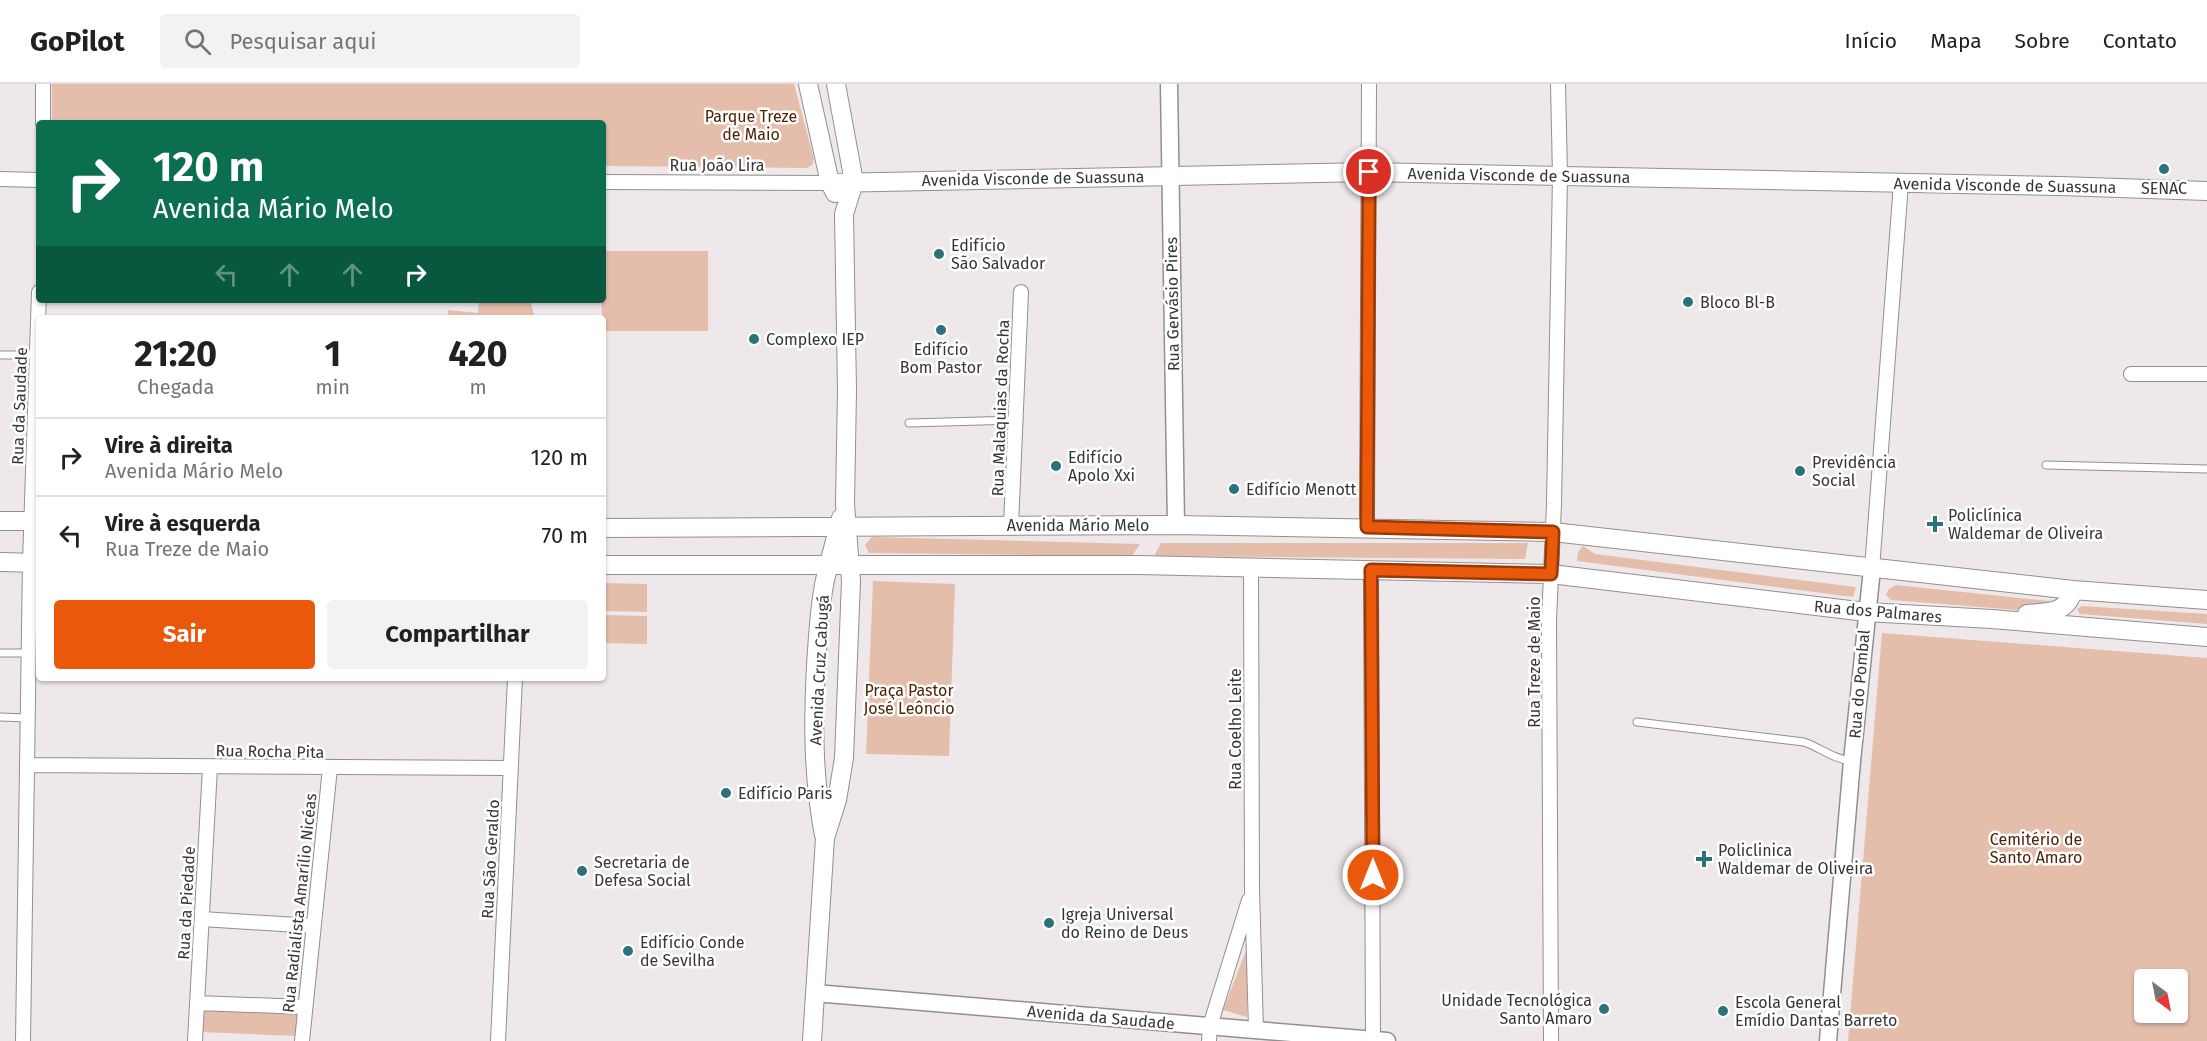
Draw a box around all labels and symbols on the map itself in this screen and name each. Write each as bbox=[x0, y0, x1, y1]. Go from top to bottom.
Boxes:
park label: Parque Treze de Maio bbox=[705, 107, 797, 144]
pin bbox=[1343, 146, 1394, 197]
street label: Rua João Lira bbox=[669, 156, 765, 175]
marker: SENAC bbox=[2157, 162, 2171, 176]
street label: Avenida Visconde de Suassuna bbox=[1407, 164, 1631, 187]
street label: Avenida Visconde de Suassuna bbox=[921, 167, 1145, 190]
street label: Avenida Visconde de Suassuna bbox=[1893, 174, 2117, 197]
place label: SENAC bbox=[2141, 179, 2187, 198]
place label: Edifício São Salvador bbox=[951, 236, 1046, 273]
street label: Rua Gervásio Pires bbox=[1162, 237, 1183, 371]
marker: Edifício São Salvador bbox=[932, 247, 946, 261]
place label: Bloco Bl-B bbox=[1700, 293, 1775, 312]
marker: Bloco Bl-B bbox=[1681, 295, 1695, 309]
street label: Rua Malaquias da Rocha bbox=[988, 319, 1013, 497]
marker: Edifício Bom Pastor bbox=[934, 323, 948, 337]
place label: Complexo IEP bbox=[766, 330, 864, 349]
marker: Complexo IEP bbox=[747, 332, 761, 346]
place label: Edifício Bom Pastor bbox=[900, 340, 983, 377]
street label: Rua da Saudade bbox=[8, 347, 31, 465]
place label: Edifício Apolo Xxi bbox=[1068, 448, 1135, 485]
place label: Previdência Social bbox=[1812, 453, 1896, 490]
marker: Edifício Apolo Xxi bbox=[1049, 459, 1063, 473]
marker: Previdência Social bbox=[1793, 464, 1807, 478]
place label: Edifício Menott bbox=[1246, 480, 1357, 499]
marker: Edifício Menott bbox=[1227, 482, 1241, 496]
place label: Policlínica Waldemar de Oliveira bbox=[1948, 506, 2103, 543]
marker: Policlínica Waldemar de Oliveira bbox=[1926, 515, 1944, 533]
street label: Avenida Mário Melo bbox=[1007, 516, 1149, 535]
street label: Avenida Cruz Cabugá bbox=[806, 594, 833, 746]
street label: Rua Treze de Maio bbox=[1525, 596, 1544, 728]
street label: Rua dos Palmares bbox=[1813, 596, 1943, 627]
street label: Rua do Pombal bbox=[1845, 628, 1874, 739]
street label: Rua Coelho Leite bbox=[1226, 668, 1245, 790]
park label: Praça Pastor José Leôncio bbox=[863, 681, 955, 718]
street label: Rua Rocha Pita bbox=[215, 741, 325, 762]
place label: Edifício Paris bbox=[738, 784, 832, 803]
marker: Edifício Paris bbox=[719, 786, 733, 800]
street label: Rua Radialista Amarílio Nicéas bbox=[279, 792, 320, 1014]
street label: Rua São Geraldo bbox=[478, 799, 503, 919]
park label: Cemitério de Santo Amaro bbox=[1990, 830, 2082, 867]
place label: Policlinica Waldemar de Oliveira bbox=[1718, 841, 1873, 878]
position arrow bbox=[1341, 843, 1405, 907]
street label: Rua da Piedade bbox=[174, 846, 199, 960]
marker: Policlinica Waldemar de Oliveira bbox=[1695, 850, 1713, 868]
place label: Secretaria de Defesa Social bbox=[594, 853, 691, 890]
marker: Secretaria de Defesa Social bbox=[575, 864, 589, 878]
place label: Igreja Universal do Reino de Deus bbox=[1061, 905, 1188, 942]
marker: Igreja Universal do Reino de Deus bbox=[1042, 916, 1056, 930]
place label: Edifício Conde de Sevilha bbox=[640, 933, 745, 970]
marker: Edifício Conde de Sevilha bbox=[621, 944, 635, 958]
north arrow bbox=[2134, 969, 2188, 1023]
place label: Unidade Tecnológica Santo Amaro bbox=[1441, 991, 1592, 1028]
place label: Escola General Emídio Dantas Barreto bbox=[1735, 993, 1897, 1030]
street label: Avenida da Saudade bbox=[1026, 1002, 1175, 1033]
marker: Unidade Tecnológica Santo Amaro bbox=[1597, 1002, 1611, 1016]
marker: Escola General Emídio Dantas Barreto bbox=[1716, 1004, 1730, 1018]

